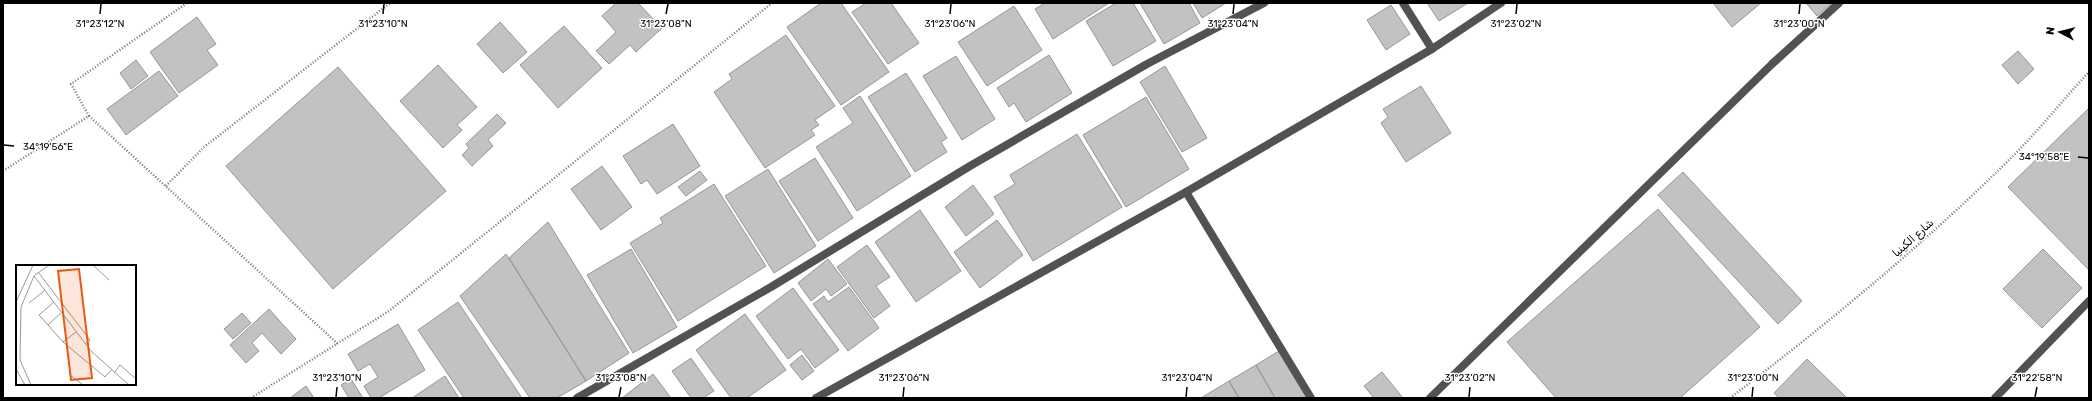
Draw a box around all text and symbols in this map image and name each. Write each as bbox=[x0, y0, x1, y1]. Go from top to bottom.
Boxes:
north arrow bbox=[2040, 12, 2080, 52]
text: 31°23'12"N bbox=[76, 18, 124, 30]
text: 31°23'10"N bbox=[358, 18, 408, 30]
text: 31°23'08"N bbox=[640, 18, 692, 30]
text: 31°23'06"N bbox=[925, 18, 975, 30]
text: 31°23'04"N bbox=[1207, 18, 1259, 30]
text: 31°23'02"N bbox=[1491, 18, 1542, 30]
text: 31°23'00"N bbox=[1773, 18, 1825, 30]
text: N bbox=[2044, 26, 2058, 36]
text: 34°19'56"E bbox=[23, 141, 73, 153]
text: 34°19'58"E bbox=[2019, 151, 2069, 163]
street label: شارع الكينيا bbox=[1890, 216, 1938, 261]
inset map bbox=[16, 265, 136, 385]
text: 31°23'10"N bbox=[312, 372, 362, 384]
text: 31°23'08"N bbox=[595, 372, 647, 384]
text: 31°23'06"N bbox=[879, 372, 929, 384]
text: 31°23'04"N bbox=[1161, 372, 1213, 384]
text: 31°23'02"N bbox=[1445, 372, 1496, 384]
text: 31°23'00"N bbox=[1727, 372, 1779, 384]
text: 31°22'58"N bbox=[2012, 372, 2062, 384]

